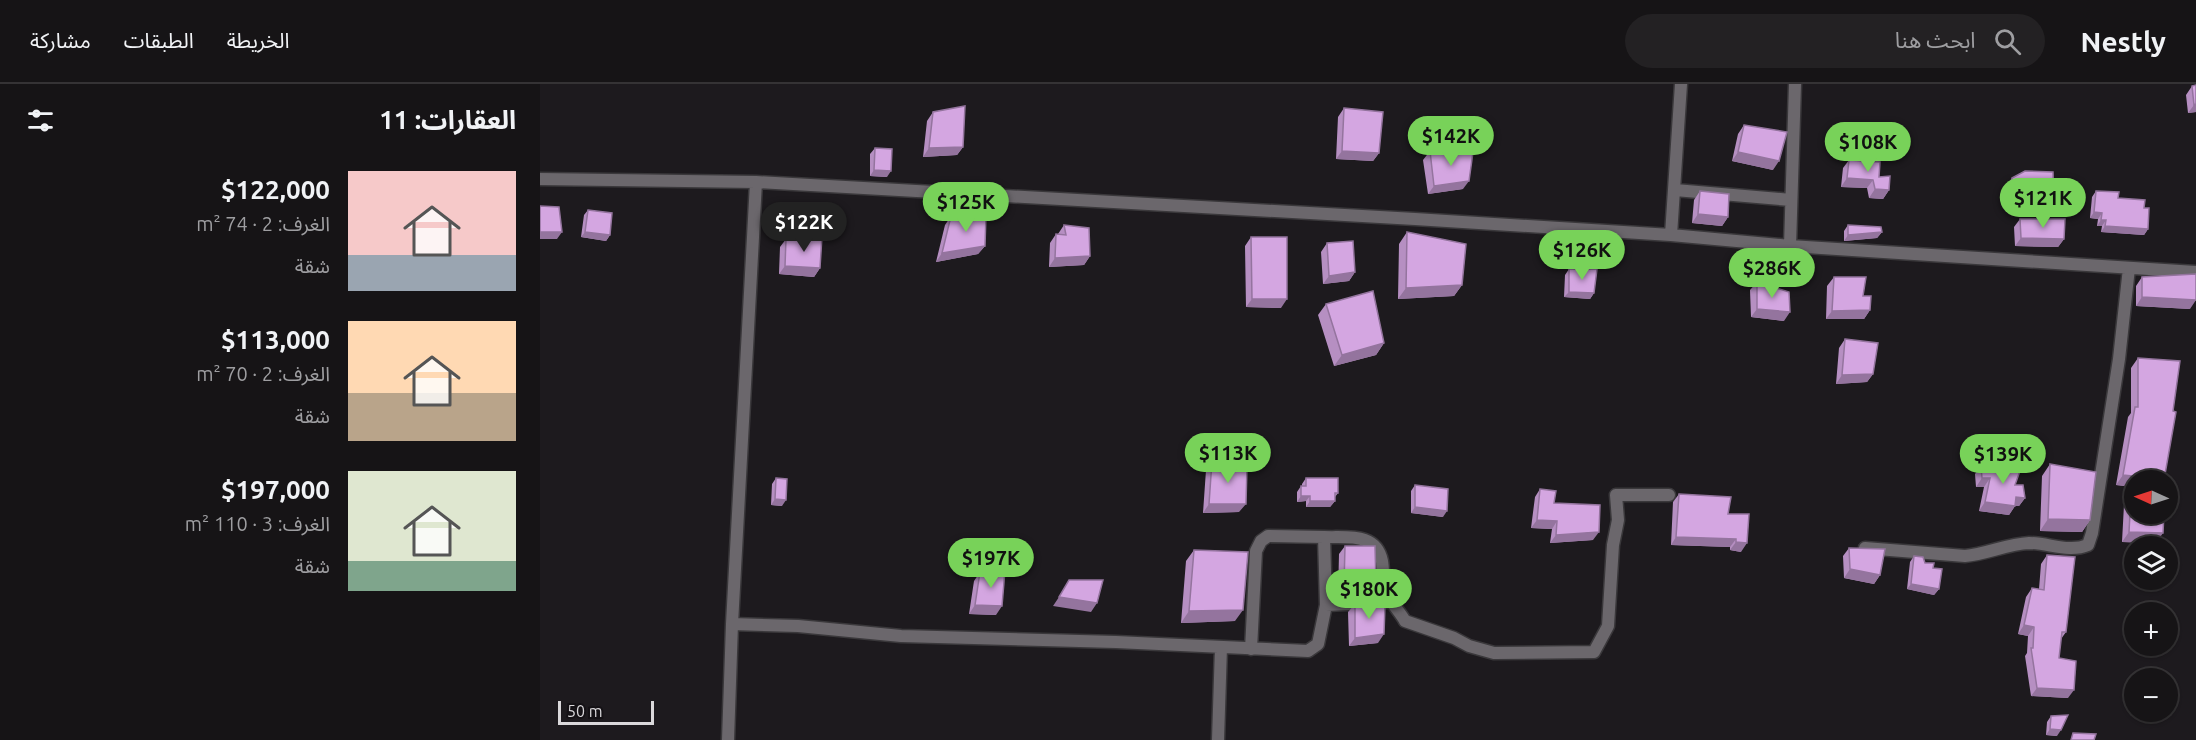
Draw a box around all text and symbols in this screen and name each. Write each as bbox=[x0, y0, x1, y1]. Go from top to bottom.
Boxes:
search box bbox=[1625, 14, 2045, 68]
icon: search bbox=[1991, 25, 2024, 58]
text: Nestly bbox=[2081, 26, 2166, 57]
text: ابحث هنا bbox=[1895, 27, 1976, 52]
text: مشاركة bbox=[30, 28, 91, 52]
text: الطبقات bbox=[124, 28, 194, 52]
text: الخريطة bbox=[227, 28, 290, 52]
icon: filters bbox=[24, 104, 57, 137]
text: العقارات: 11 bbox=[379, 105, 516, 134]
pin: $142K bbox=[1409, 116, 1493, 167]
pin: $108K bbox=[1826, 122, 1910, 173]
text: $142K bbox=[1422, 124, 1480, 147]
text: $108K bbox=[1839, 130, 1897, 153]
text: $122,000 bbox=[221, 175, 330, 204]
pin: $121K bbox=[2001, 178, 2085, 229]
pin: $125K bbox=[924, 182, 1008, 233]
text: $121K bbox=[2014, 186, 2072, 209]
text: $125K bbox=[937, 190, 995, 213]
icon: home bbox=[396, 195, 468, 267]
pin: $122K bbox=[762, 202, 846, 253]
text: $122K bbox=[775, 210, 833, 233]
text: الغرف: 2 · 74 m² bbox=[196, 212, 330, 235]
pin: $126K bbox=[1540, 230, 1624, 281]
text: $126K bbox=[1553, 238, 1611, 261]
pin: $286K bbox=[1730, 248, 1814, 299]
text: شقة bbox=[295, 254, 330, 277]
text: $286K bbox=[1743, 256, 1801, 279]
text: $113,000 bbox=[221, 325, 330, 354]
icon: home bbox=[396, 345, 468, 417]
text: الغرف: 2 · 70 m² bbox=[196, 362, 330, 385]
text: شقة bbox=[295, 404, 330, 427]
pin: $113K bbox=[1186, 433, 1270, 484]
pin: $139K bbox=[1961, 434, 2045, 485]
text: $113K bbox=[1199, 441, 1257, 464]
text: $139K bbox=[1974, 442, 2032, 465]
north arrow bbox=[2124, 470, 2178, 524]
map controls bbox=[2124, 470, 2178, 722]
text: $197,000 bbox=[221, 475, 330, 504]
icon: home bbox=[396, 495, 468, 567]
text: الغرف: 3 · 110 m² bbox=[185, 512, 330, 535]
button: layers bbox=[2124, 536, 2178, 590]
pin: $197K bbox=[949, 538, 1033, 589]
text: $197K bbox=[962, 546, 1020, 569]
text: شقة bbox=[295, 554, 330, 577]
pin: $180K bbox=[1327, 569, 1411, 620]
text: $180K bbox=[1340, 577, 1398, 600]
button: + bbox=[2124, 602, 2178, 656]
button: − bbox=[2124, 668, 2178, 722]
scale bar bbox=[558, 698, 654, 726]
text: 50 m bbox=[567, 702, 603, 720]

